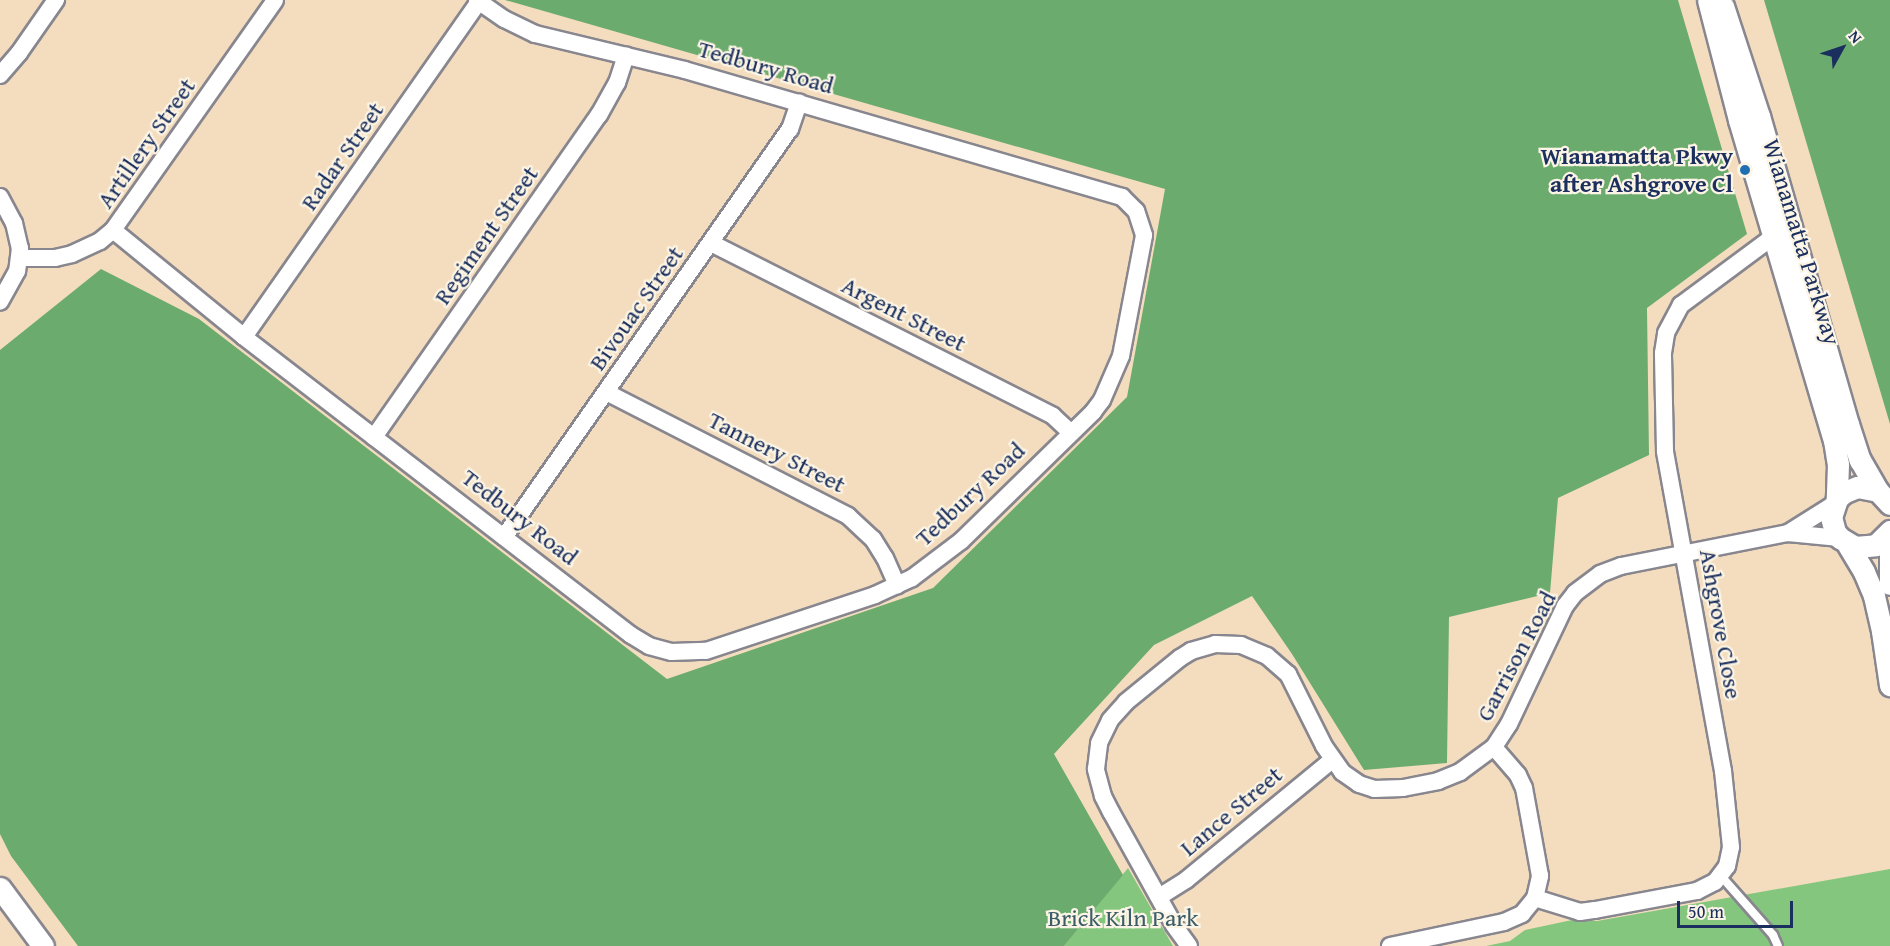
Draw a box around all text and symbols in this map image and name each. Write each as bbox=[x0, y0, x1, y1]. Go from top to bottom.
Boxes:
north arrow bbox=[1812, 18, 1872, 78]
text: N bbox=[1843, 25, 1868, 48]
street label: Tedbury Road bbox=[695, 34, 837, 100]
street label: Artillery Street bbox=[91, 72, 201, 214]
street label: Radar Street bbox=[294, 96, 390, 216]
street label: Wianamatta Parkway bbox=[1757, 135, 1847, 349]
place label: Wianamatta Pkwy after Ashgrove Cl bbox=[1541, 142, 1733, 198]
street label: Regiment Street bbox=[428, 160, 544, 310]
marker: Wianamatta Pkwy after Ashgrove Cl bbox=[1738, 163, 1752, 177]
street label: Bivouac Street bbox=[583, 240, 689, 376]
street label: Argent Street bbox=[837, 270, 971, 358]
street label: Tannery Street bbox=[704, 405, 850, 499]
street label: Tedbury Road bbox=[909, 436, 1031, 552]
street label: Tedbury Road bbox=[456, 463, 584, 571]
street label: Ashgrove Close bbox=[1694, 547, 1748, 701]
street label: Garrison Road bbox=[1470, 586, 1562, 726]
street label: Lance Street bbox=[1174, 760, 1288, 862]
scale bar bbox=[1680, 889, 1796, 927]
text: 50 m bbox=[1688, 898, 1724, 925]
park label: Brick Kiln Park bbox=[1048, 904, 1198, 932]

